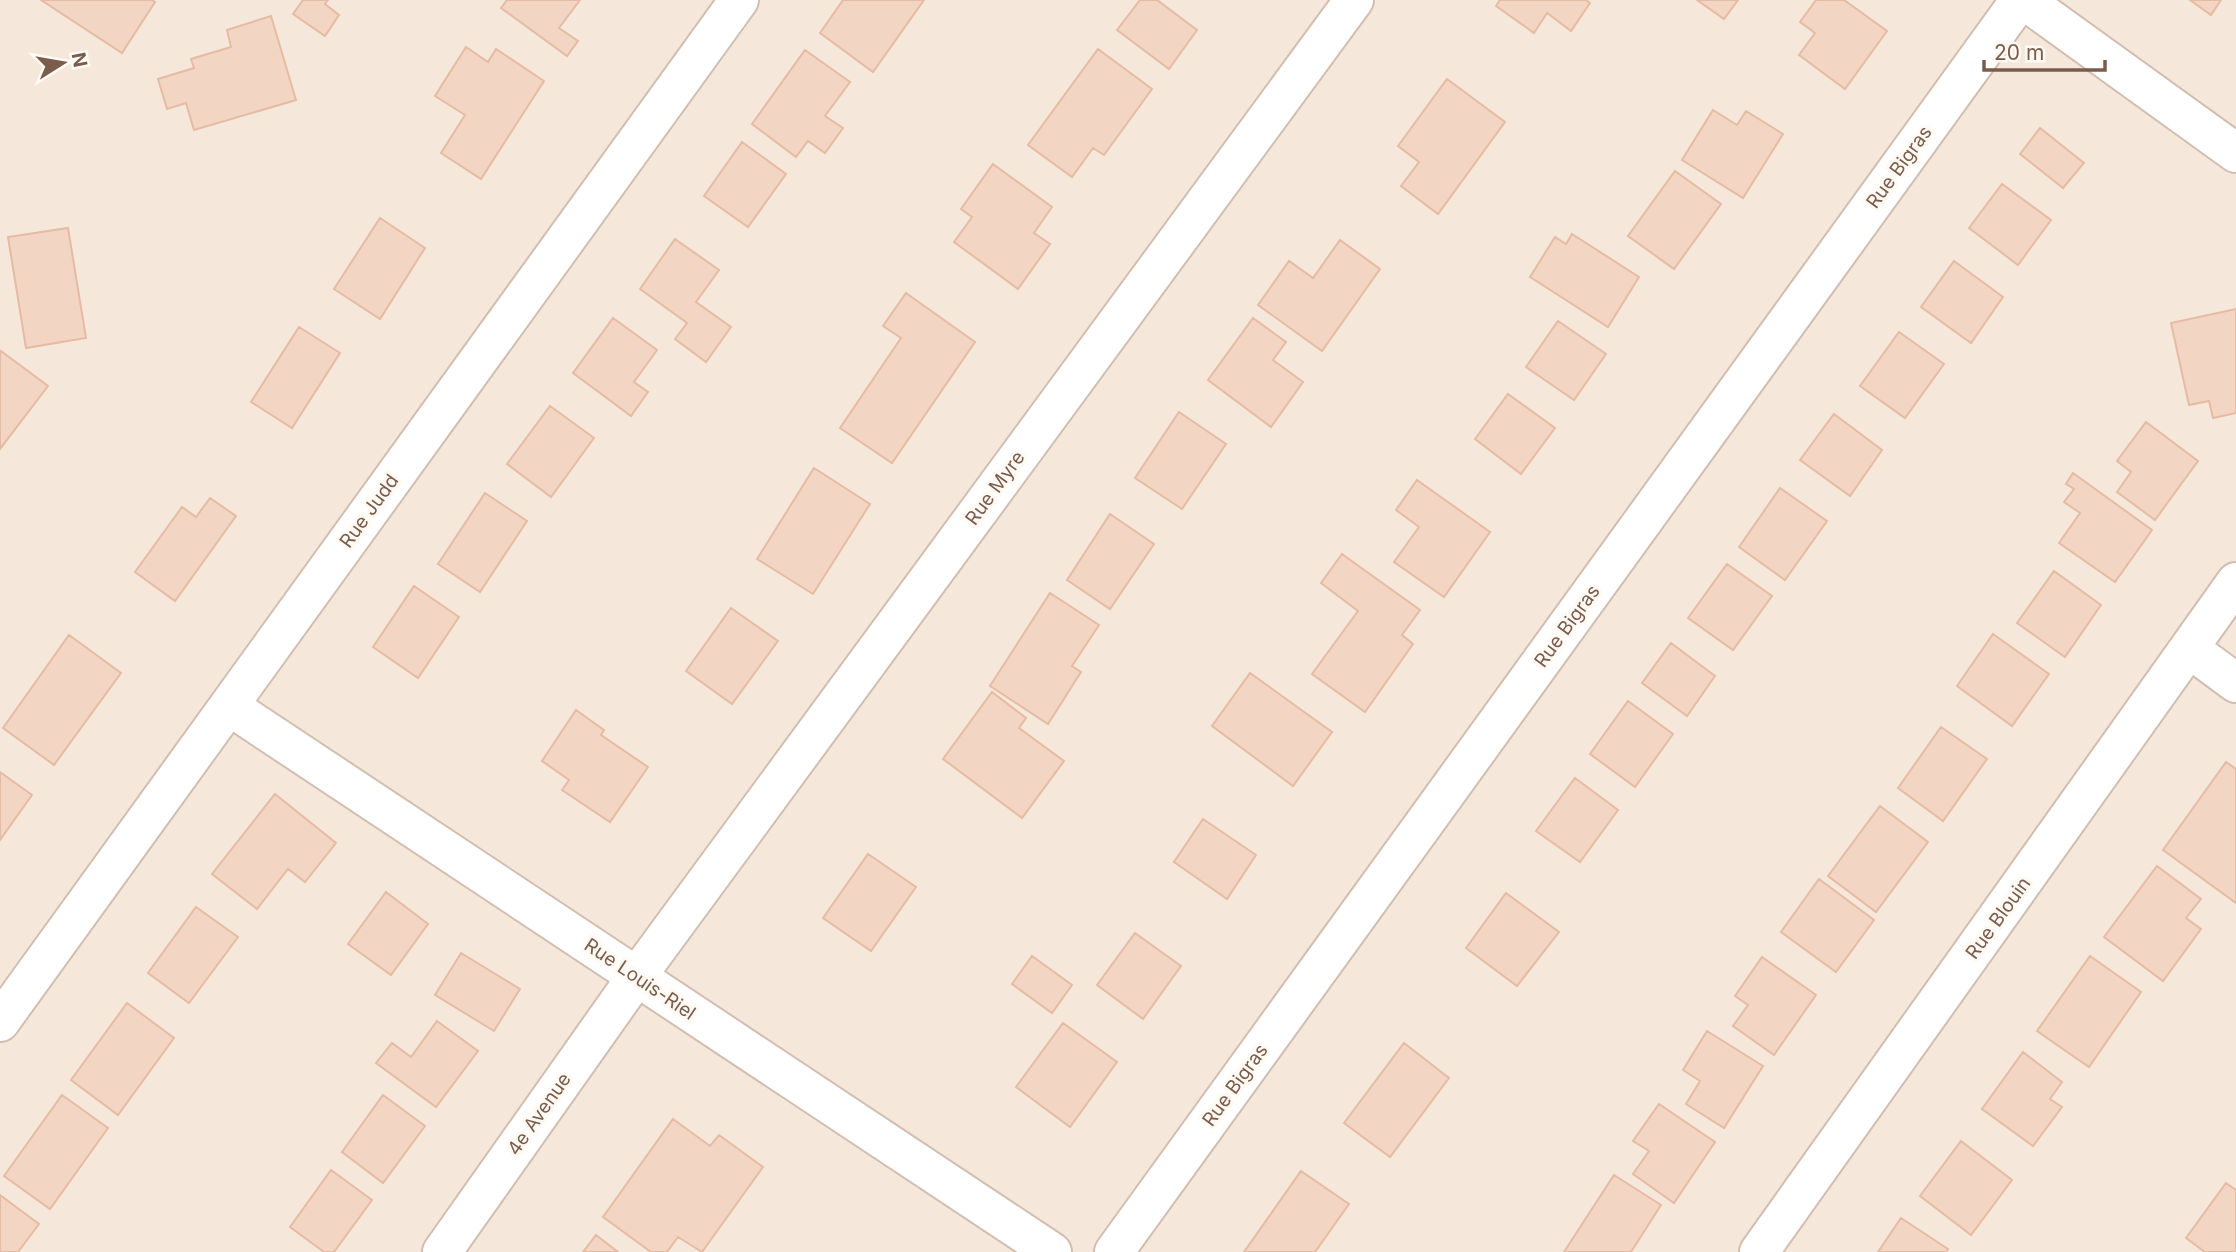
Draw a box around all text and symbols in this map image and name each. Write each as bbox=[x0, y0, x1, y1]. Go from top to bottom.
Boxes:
north arrow bbox=[28, 28, 98, 98]
scale bar bbox=[1984, 28, 2105, 72]
text: 20 m bbox=[1994, 40, 2044, 65]
text: N bbox=[67, 51, 92, 69]
street label: Rue Bigras bbox=[1861, 121, 1937, 213]
street label: Rue Myre bbox=[960, 447, 1030, 529]
street label: Rue Judd bbox=[335, 470, 403, 552]
street label: Rue Bigras bbox=[1529, 580, 1605, 672]
street label: Rue Blouin bbox=[1961, 873, 2035, 963]
street label: Rue Louis-Riel bbox=[580, 933, 700, 1025]
street label: Rue Bigras bbox=[1197, 1039, 1273, 1131]
street label: 4e Avenue bbox=[502, 1068, 576, 1160]

